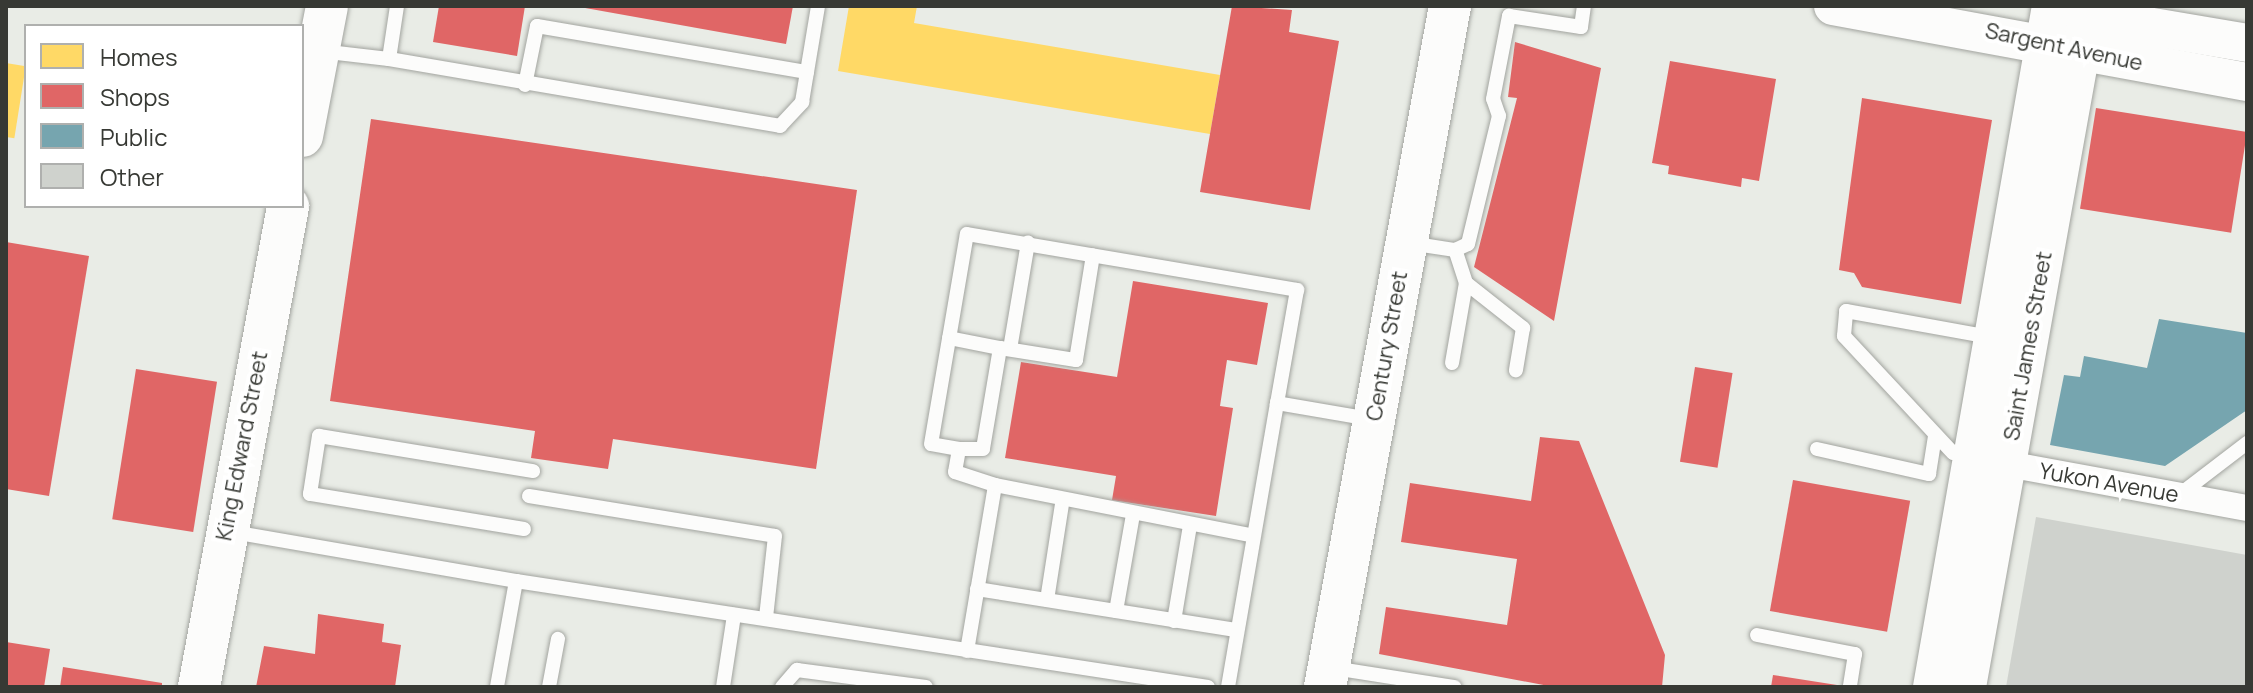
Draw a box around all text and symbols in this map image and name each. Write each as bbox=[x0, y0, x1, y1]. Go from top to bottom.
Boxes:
street label: Sargent Avenue bbox=[1983, 17, 2145, 77]
legend bbox=[24, 24, 304, 208]
text: Homes bbox=[100, 40, 178, 73]
text: Shops bbox=[100, 80, 170, 113]
text: Public bbox=[100, 120, 167, 153]
text: Other bbox=[100, 160, 164, 193]
street label: Saint James Street bbox=[1998, 249, 2058, 443]
street label: Century Street bbox=[1361, 269, 1413, 423]
street label: King Edward Street bbox=[211, 349, 273, 543]
street label: Yukon Avenue bbox=[2037, 458, 2181, 508]

